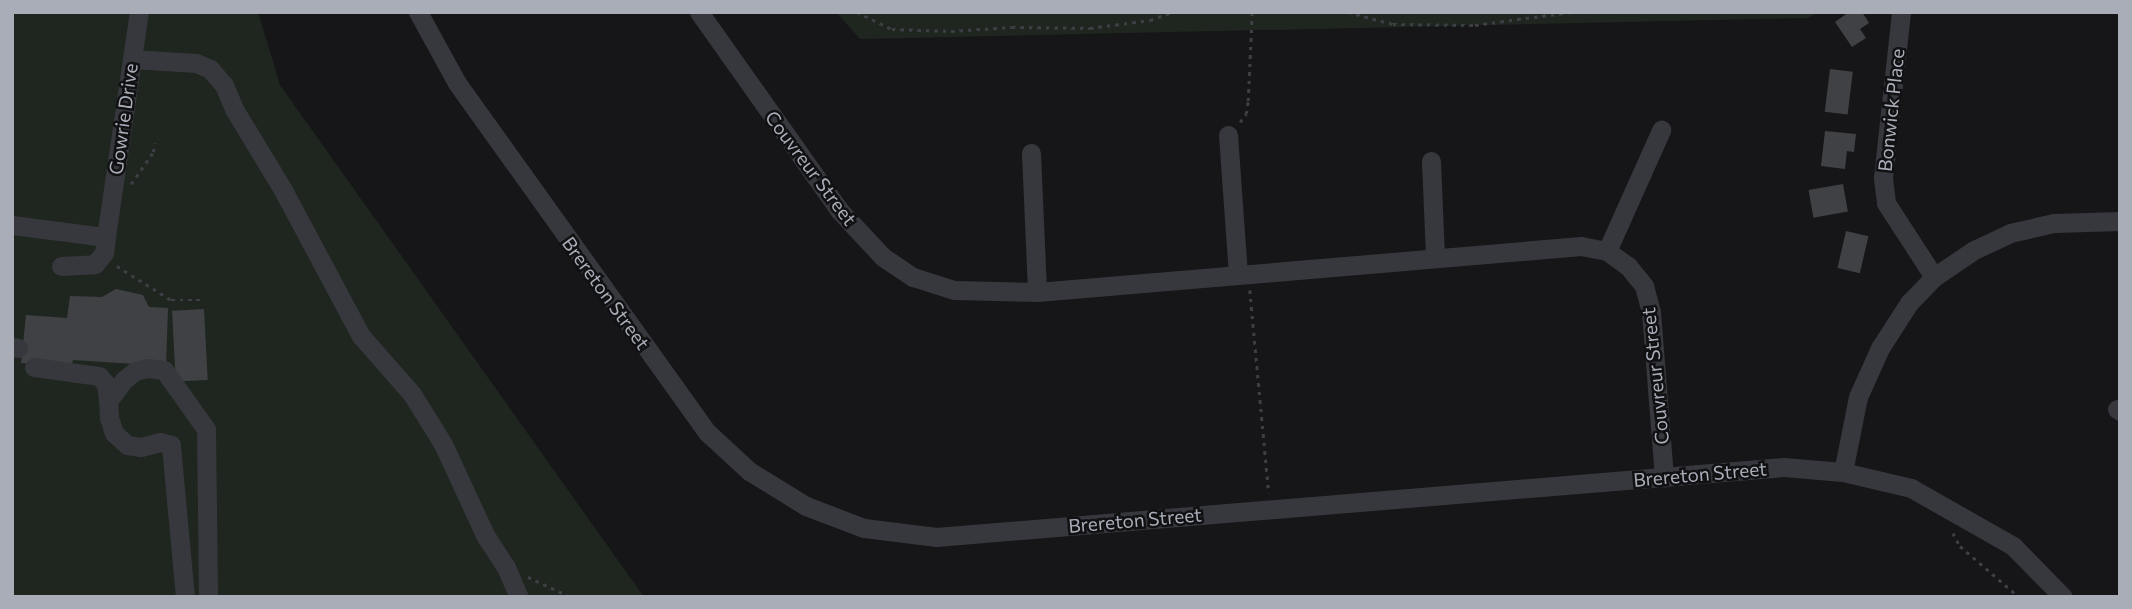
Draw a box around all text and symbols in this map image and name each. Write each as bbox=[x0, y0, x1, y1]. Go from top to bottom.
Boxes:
street label: Bonwick Place bbox=[1873, 47, 1909, 173]
street label: Gowrie Drive bbox=[104, 62, 142, 176]
street label: Couvreur Street bbox=[761, 106, 861, 230]
street label: Brereton Street bbox=[557, 232, 655, 354]
street label: Couvreur Street bbox=[1636, 306, 1674, 446]
street label: Brereton Street bbox=[1632, 457, 1768, 491]
street label: Brereton Street bbox=[1067, 503, 1203, 537]

